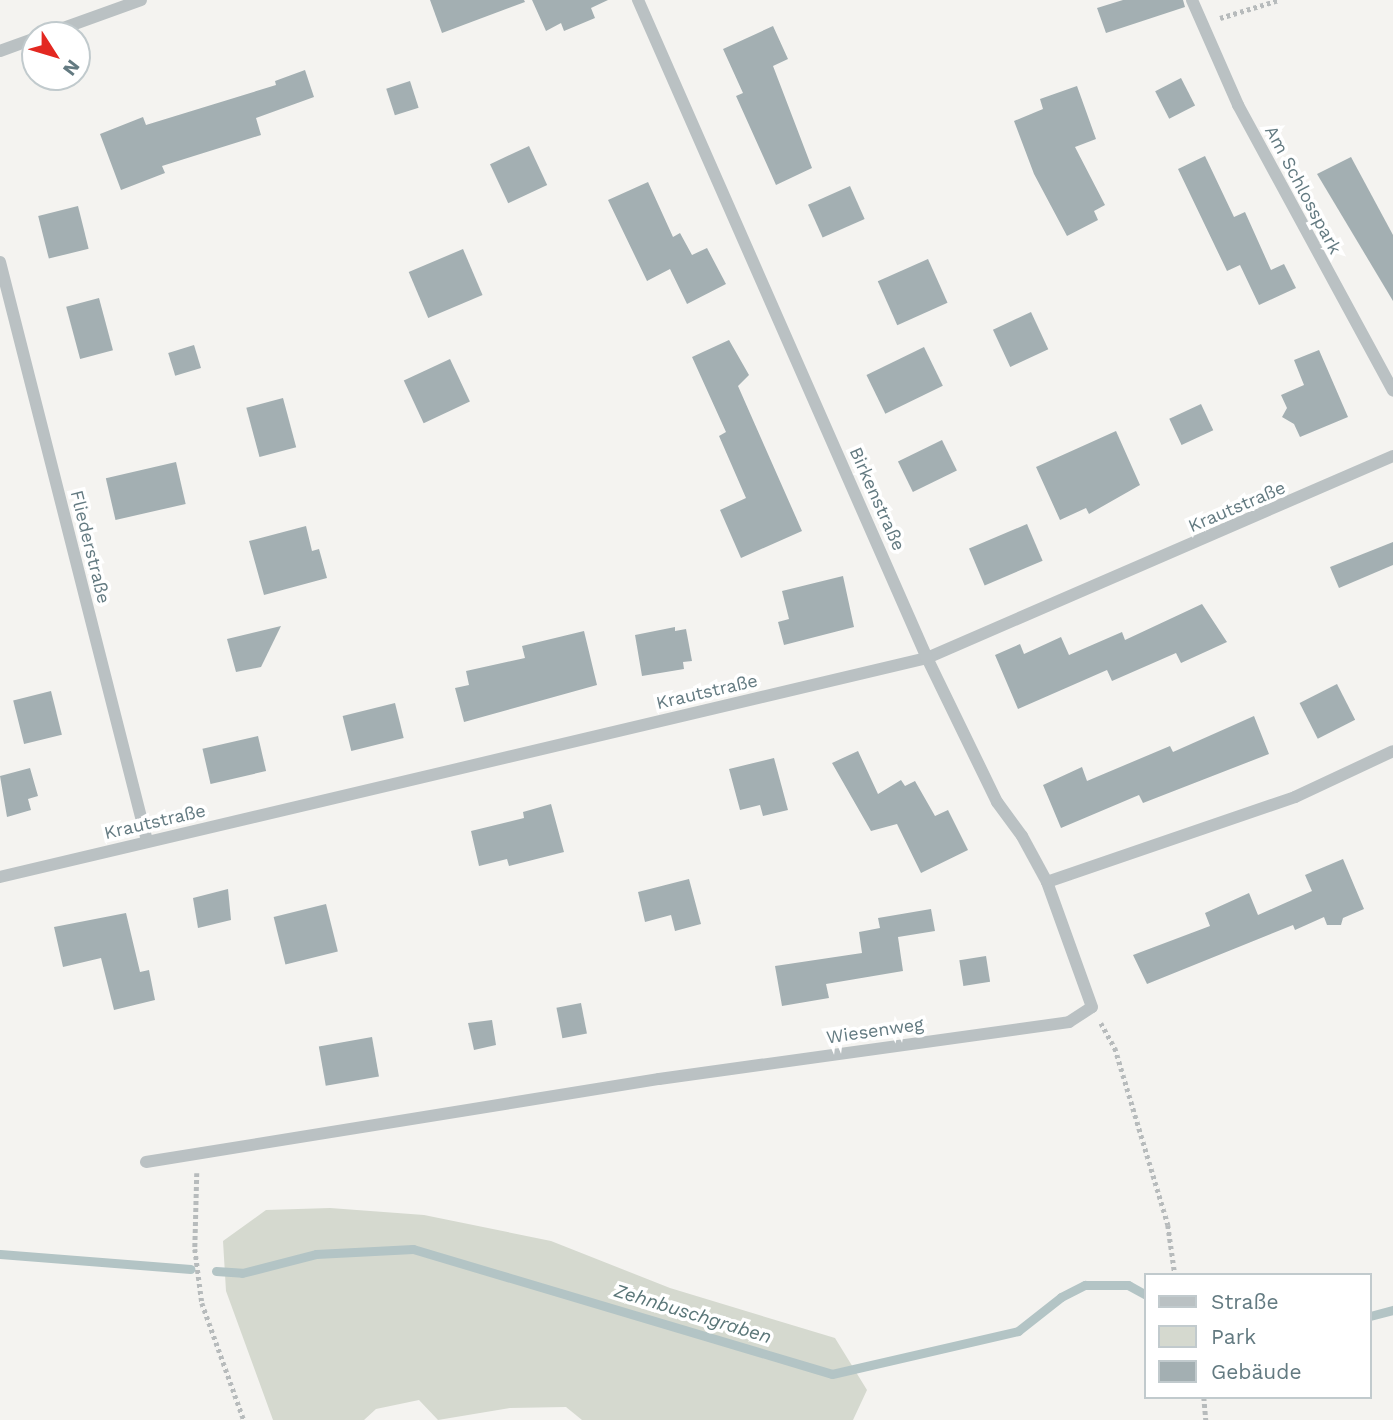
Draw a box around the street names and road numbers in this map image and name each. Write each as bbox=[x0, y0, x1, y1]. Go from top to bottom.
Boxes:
street label: Am Schlosspark bbox=[1260, 122, 1346, 258]
street label: Birkenstraße bbox=[845, 444, 909, 554]
street label: Krautstraße bbox=[1185, 477, 1289, 537]
street label: Fliederstraße bbox=[65, 488, 115, 606]
street label: Krautstraße bbox=[654, 670, 760, 714]
street label: Krautstraße bbox=[102, 800, 208, 844]
street label: Wiesenweg bbox=[825, 1013, 925, 1049]

